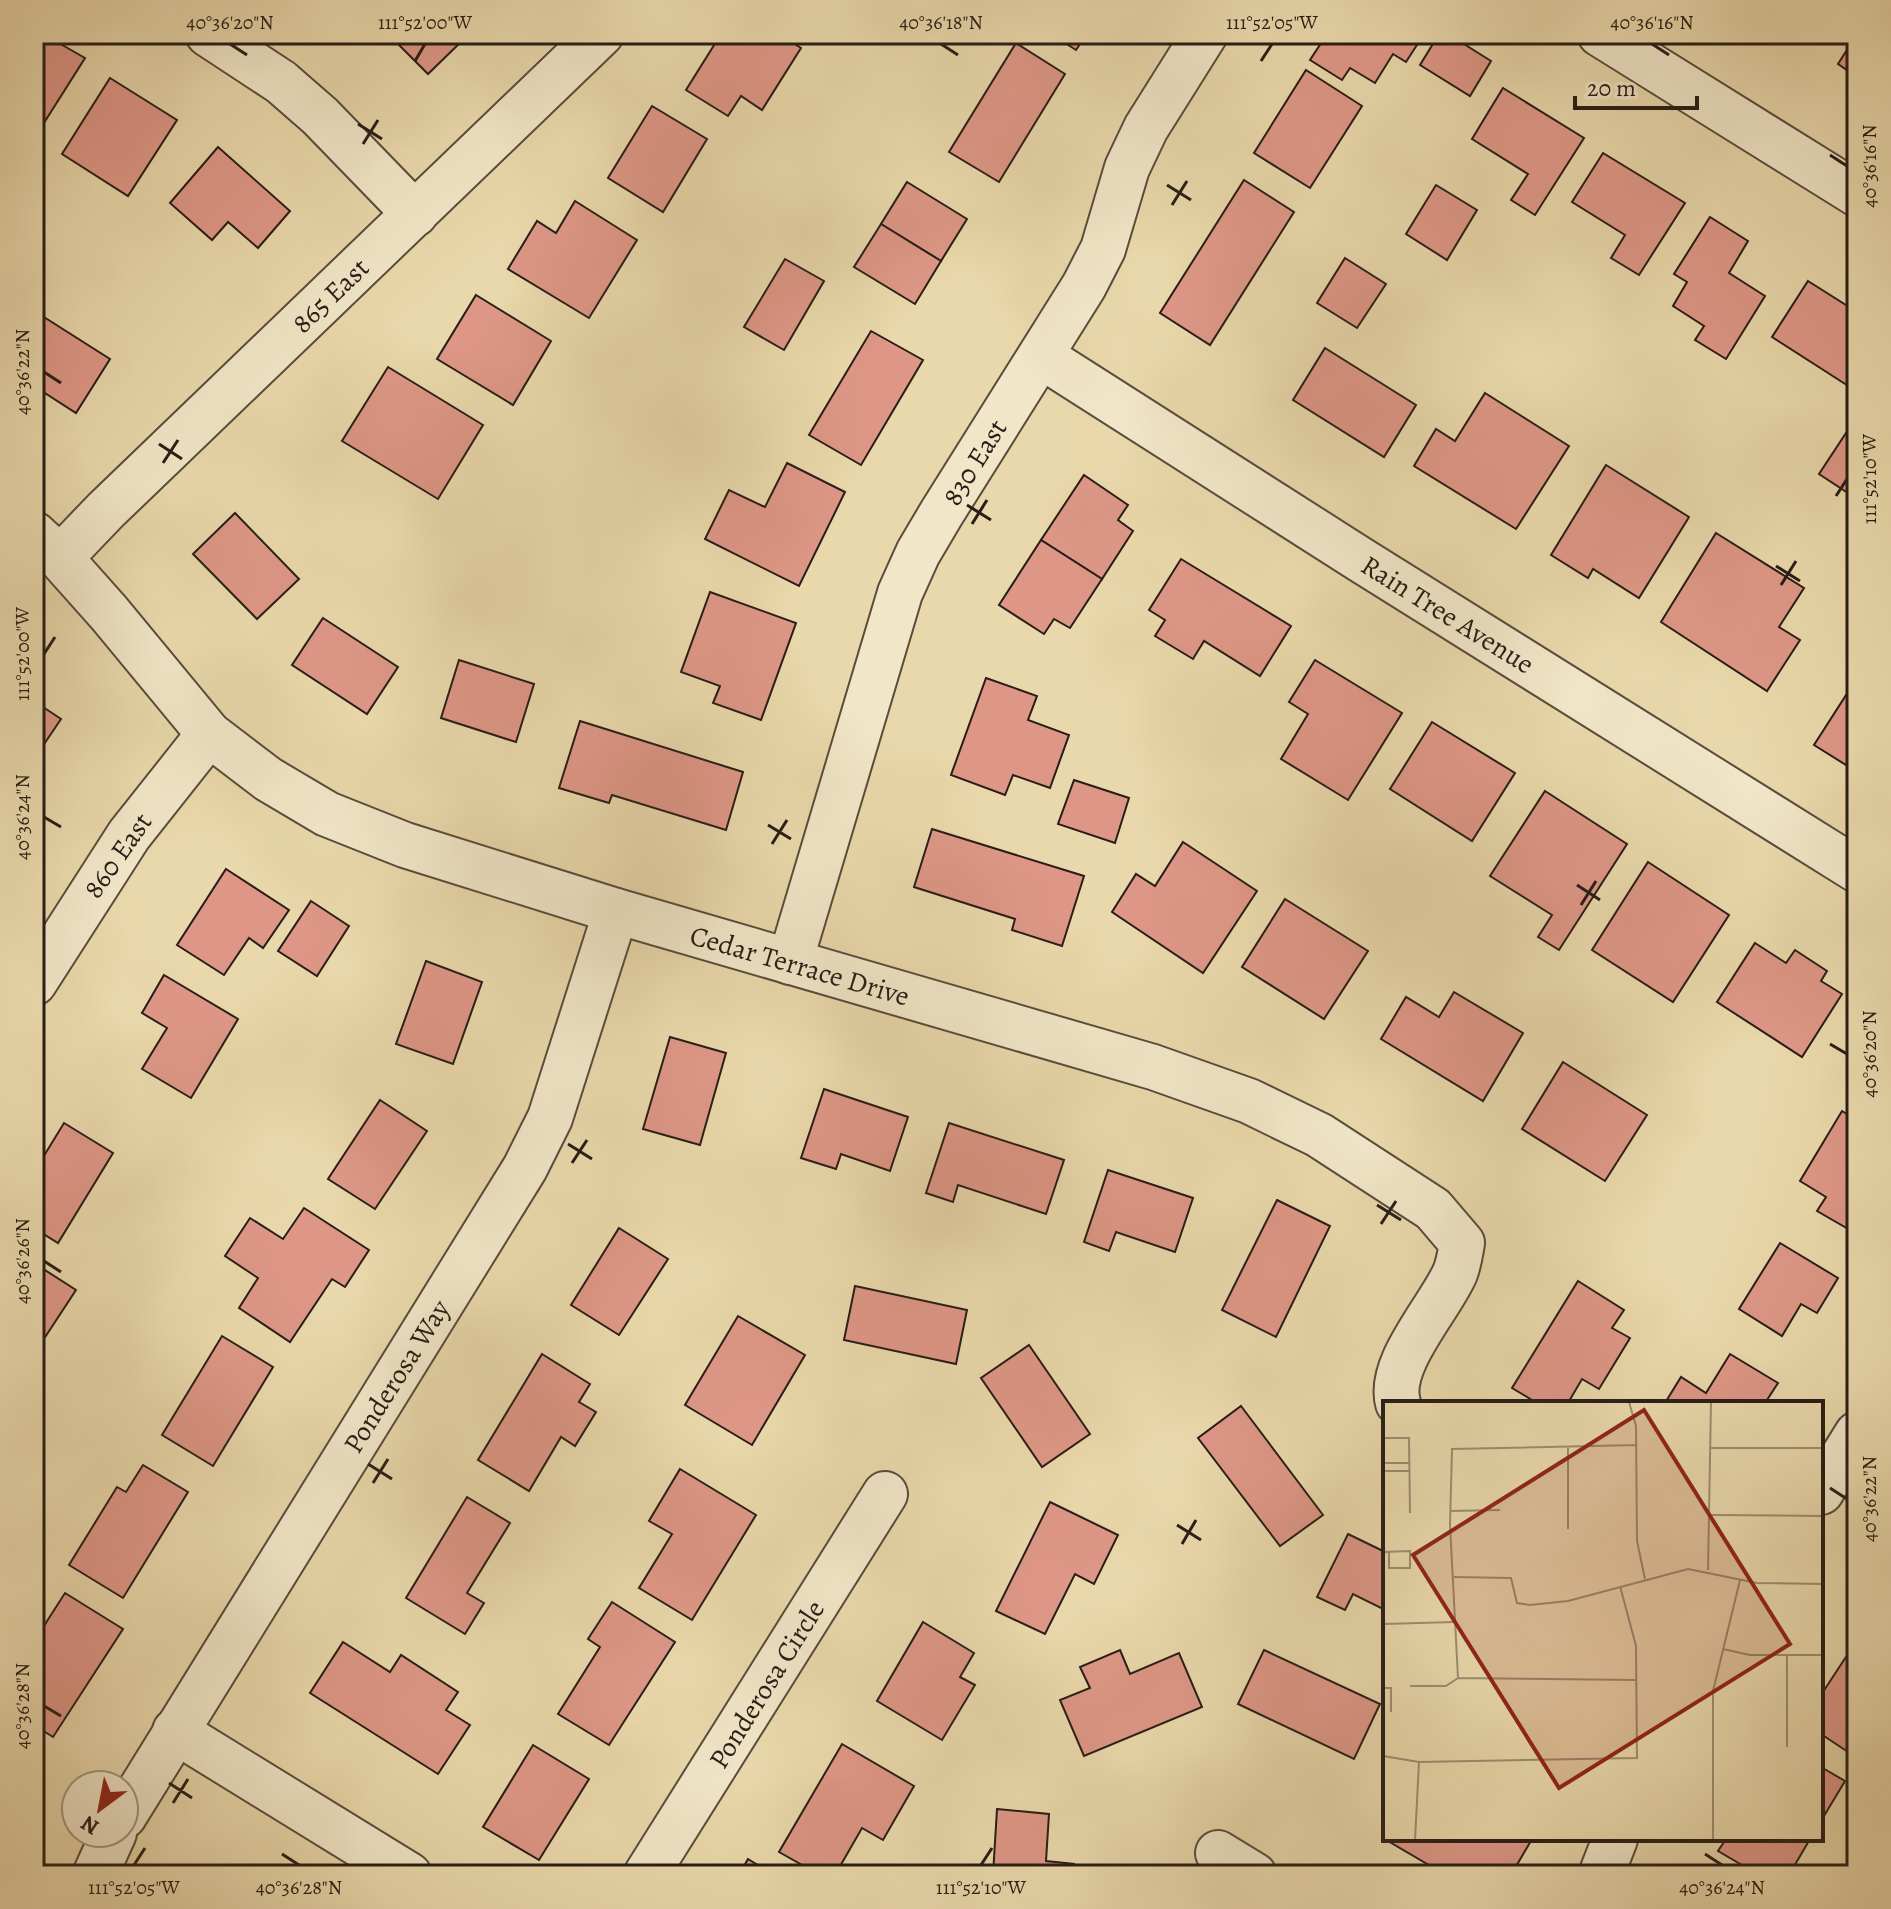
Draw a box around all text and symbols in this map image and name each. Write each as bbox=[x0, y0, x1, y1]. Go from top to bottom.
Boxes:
text: 40°36'20"N bbox=[186, 9, 274, 36]
text: 111°52'00"W bbox=[378, 9, 472, 36]
text: 40°36'18"N bbox=[899, 9, 983, 36]
text: 111°52'05"W bbox=[1226, 9, 1318, 36]
text: 40°36'16"N bbox=[1610, 9, 1694, 36]
scale bar bbox=[1575, 60, 1697, 110]
text: 20 m bbox=[1587, 72, 1636, 104]
text: 40°36'16"N bbox=[1856, 124, 1883, 208]
street label: 865 East bbox=[284, 250, 378, 342]
text: 40°36'22"N bbox=[9, 329, 36, 415]
street label: 830 East bbox=[934, 412, 1016, 513]
text: 111°52'10"W bbox=[1856, 434, 1883, 524]
street label: Rain Tree Avenue bbox=[1354, 546, 1541, 683]
text: 111°52'00"W bbox=[9, 607, 36, 701]
text: 40°36'24"N bbox=[9, 774, 36, 860]
street label: 860 East bbox=[75, 805, 161, 906]
street label: Cedar Terrace Drive bbox=[686, 916, 914, 1015]
text: 40°36'20"N bbox=[1856, 1010, 1883, 1098]
text: 40°36'26"N bbox=[9, 1218, 36, 1304]
street label: Ponderosa Way bbox=[335, 1292, 459, 1460]
inset map bbox=[1383, 1401, 1823, 1841]
text: 40°36'22"N bbox=[1856, 1456, 1883, 1542]
street label: Ponderosa Circle bbox=[700, 1593, 834, 1776]
text: 40°36'28"N bbox=[9, 1663, 36, 1749]
north arrow bbox=[60, 1769, 140, 1849]
text: N bbox=[75, 1808, 105, 1842]
text: 111°52'05"W bbox=[88, 1874, 180, 1901]
text: 40°36'28"N bbox=[256, 1874, 342, 1901]
text: 111°52'10"W bbox=[936, 1874, 1026, 1901]
text: 40°36'24"N bbox=[1679, 1874, 1765, 1901]

